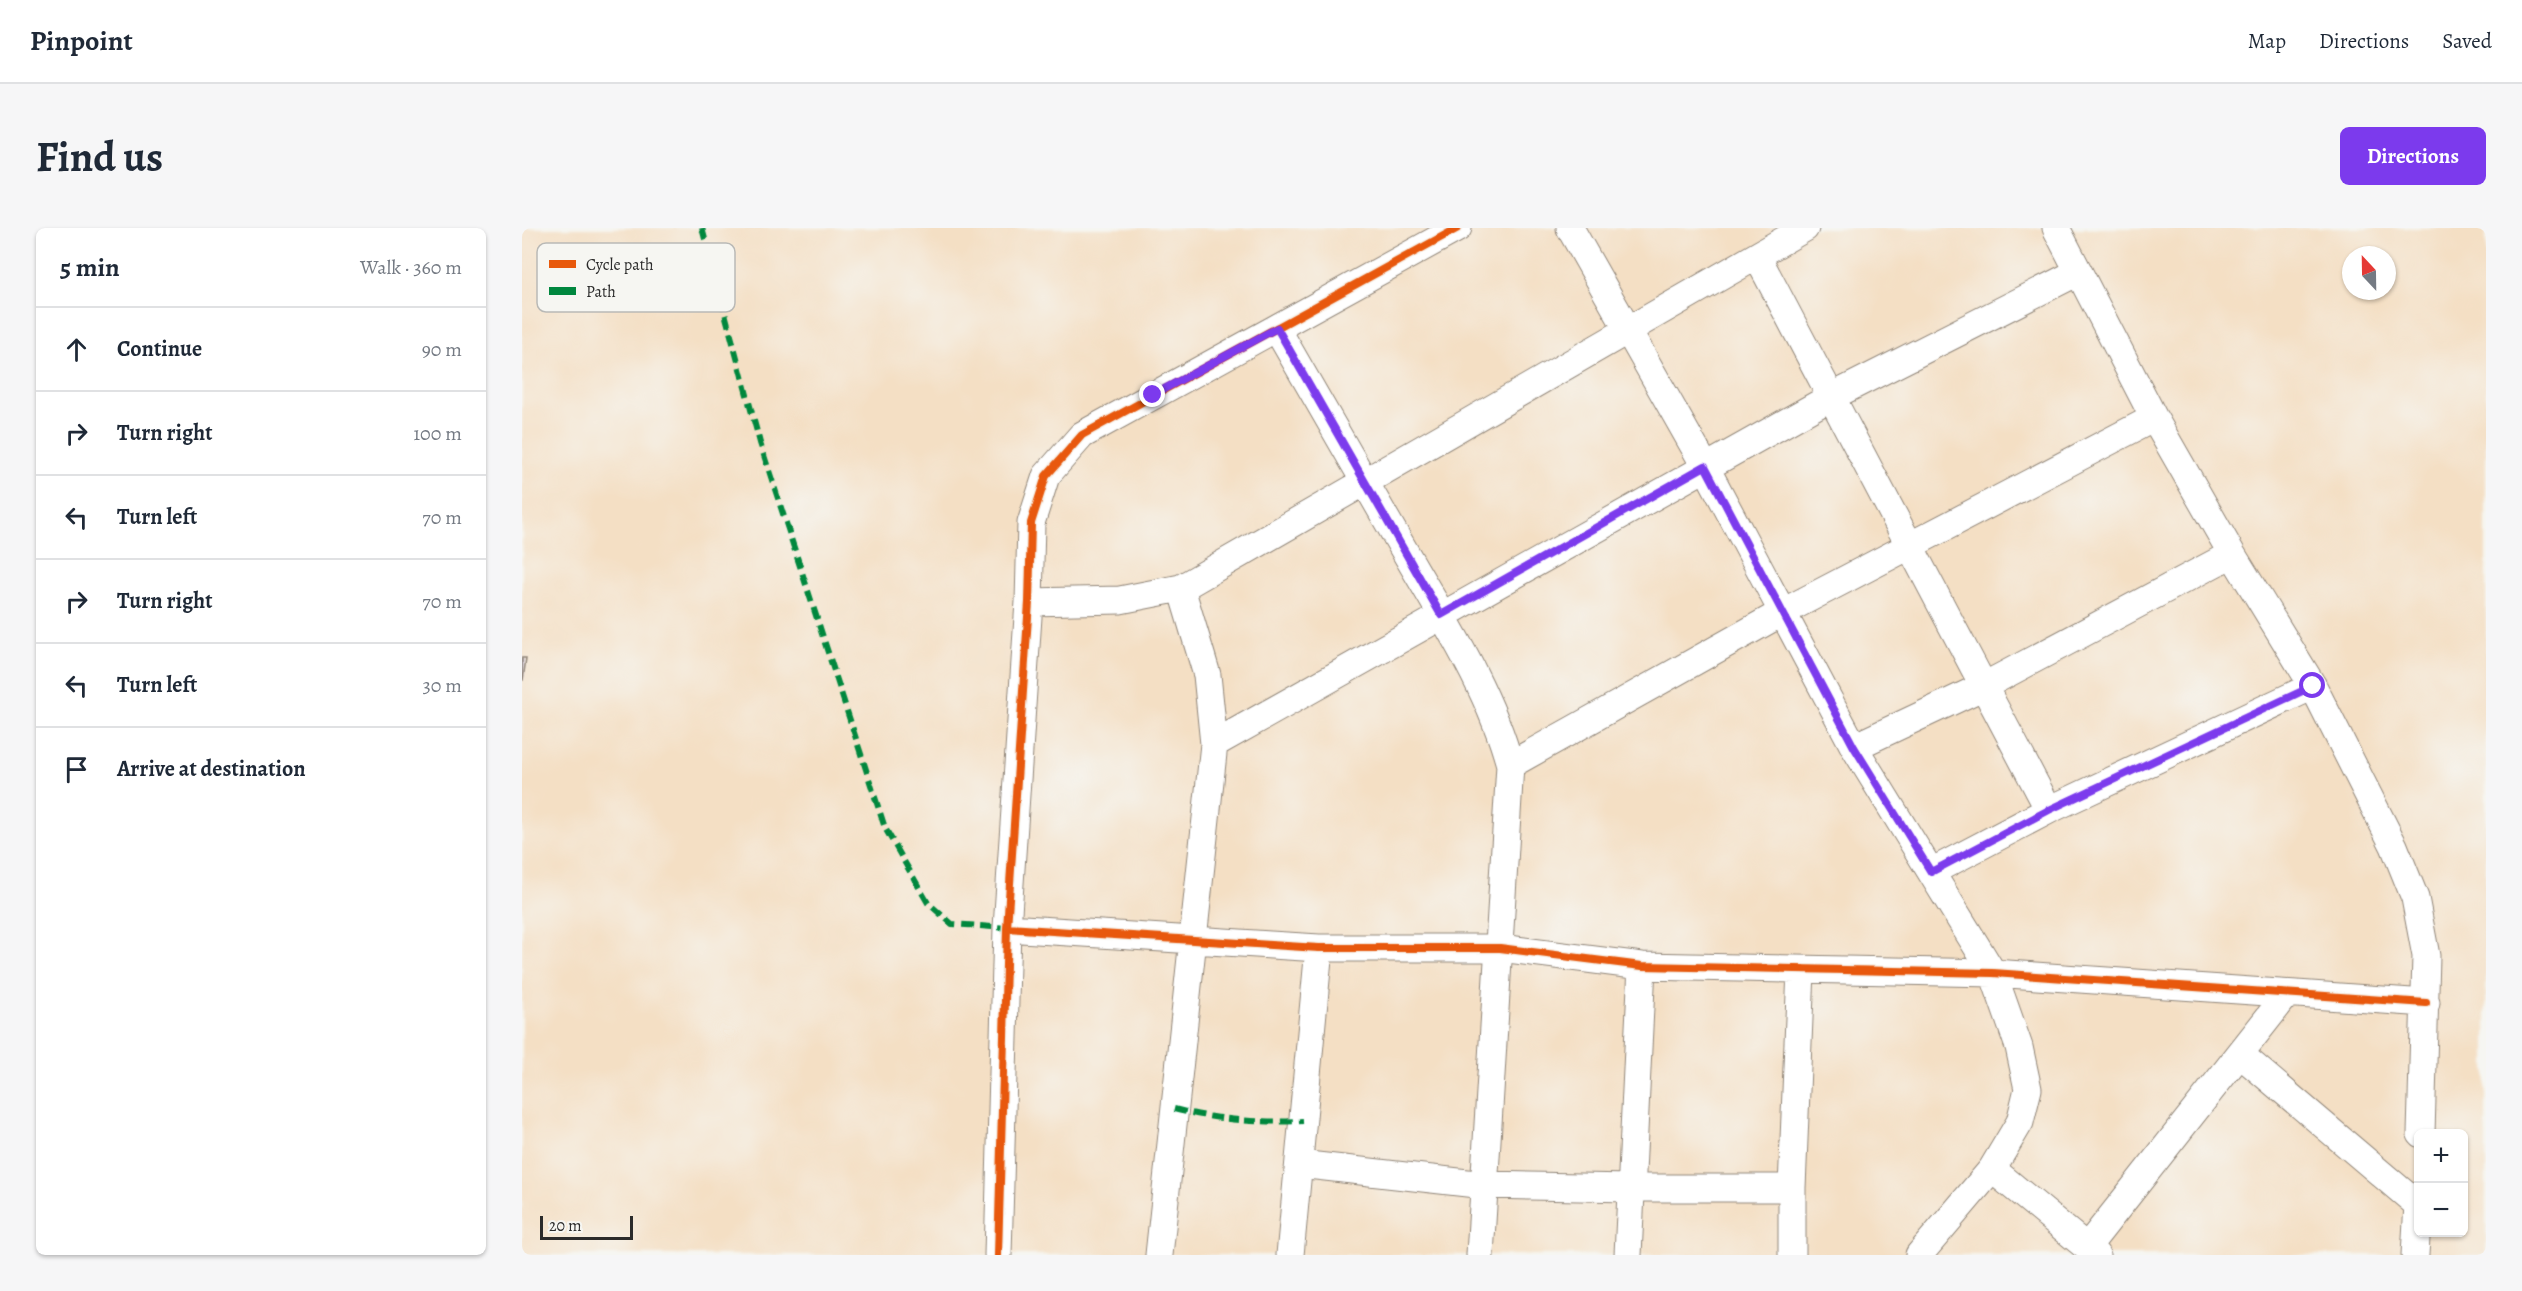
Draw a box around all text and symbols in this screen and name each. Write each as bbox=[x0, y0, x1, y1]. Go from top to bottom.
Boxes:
text: Pinpoint bbox=[30, 22, 133, 60]
text: Map bbox=[2248, 27, 2286, 55]
text: Directions bbox=[2319, 27, 2409, 55]
text: Saved bbox=[2442, 27, 2492, 55]
button: Directions bbox=[2340, 127, 2486, 185]
text: Find us bbox=[36, 128, 163, 185]
legend bbox=[537, 243, 735, 312]
north arrow bbox=[2342, 246, 2396, 300]
text: 5 min bbox=[60, 250, 120, 285]
text: Walk · 360 m bbox=[360, 254, 462, 281]
text: Cycle path bbox=[586, 254, 654, 276]
text: Path bbox=[586, 281, 616, 303]
icon: ahead bbox=[60, 333, 93, 366]
text: Continue bbox=[117, 334, 202, 364]
text: 90 m bbox=[422, 336, 462, 363]
route end bbox=[1139, 381, 1165, 407]
icon: right bbox=[60, 417, 93, 450]
text: Turn right bbox=[117, 418, 213, 448]
text: 100 m bbox=[413, 420, 462, 447]
icon: left bbox=[60, 501, 93, 534]
text: Turn left bbox=[117, 502, 197, 532]
text: 70 m bbox=[422, 504, 462, 531]
icon: right bbox=[60, 585, 93, 618]
text: Turn right bbox=[117, 586, 213, 616]
text: 70 m bbox=[422, 588, 462, 615]
icon: left bbox=[60, 669, 93, 702]
text: Turn left bbox=[117, 670, 197, 700]
text: 30 m bbox=[422, 672, 462, 699]
route start bbox=[2299, 672, 2325, 698]
icon: arrive bbox=[60, 753, 93, 786]
text: Arrive at destination bbox=[117, 754, 306, 784]
map controls bbox=[2414, 1129, 2468, 1237]
button: + bbox=[2414, 1129, 2468, 1183]
button: − bbox=[2414, 1183, 2468, 1237]
scale bar bbox=[540, 1213, 633, 1240]
text: 20 m bbox=[549, 1215, 582, 1237]

